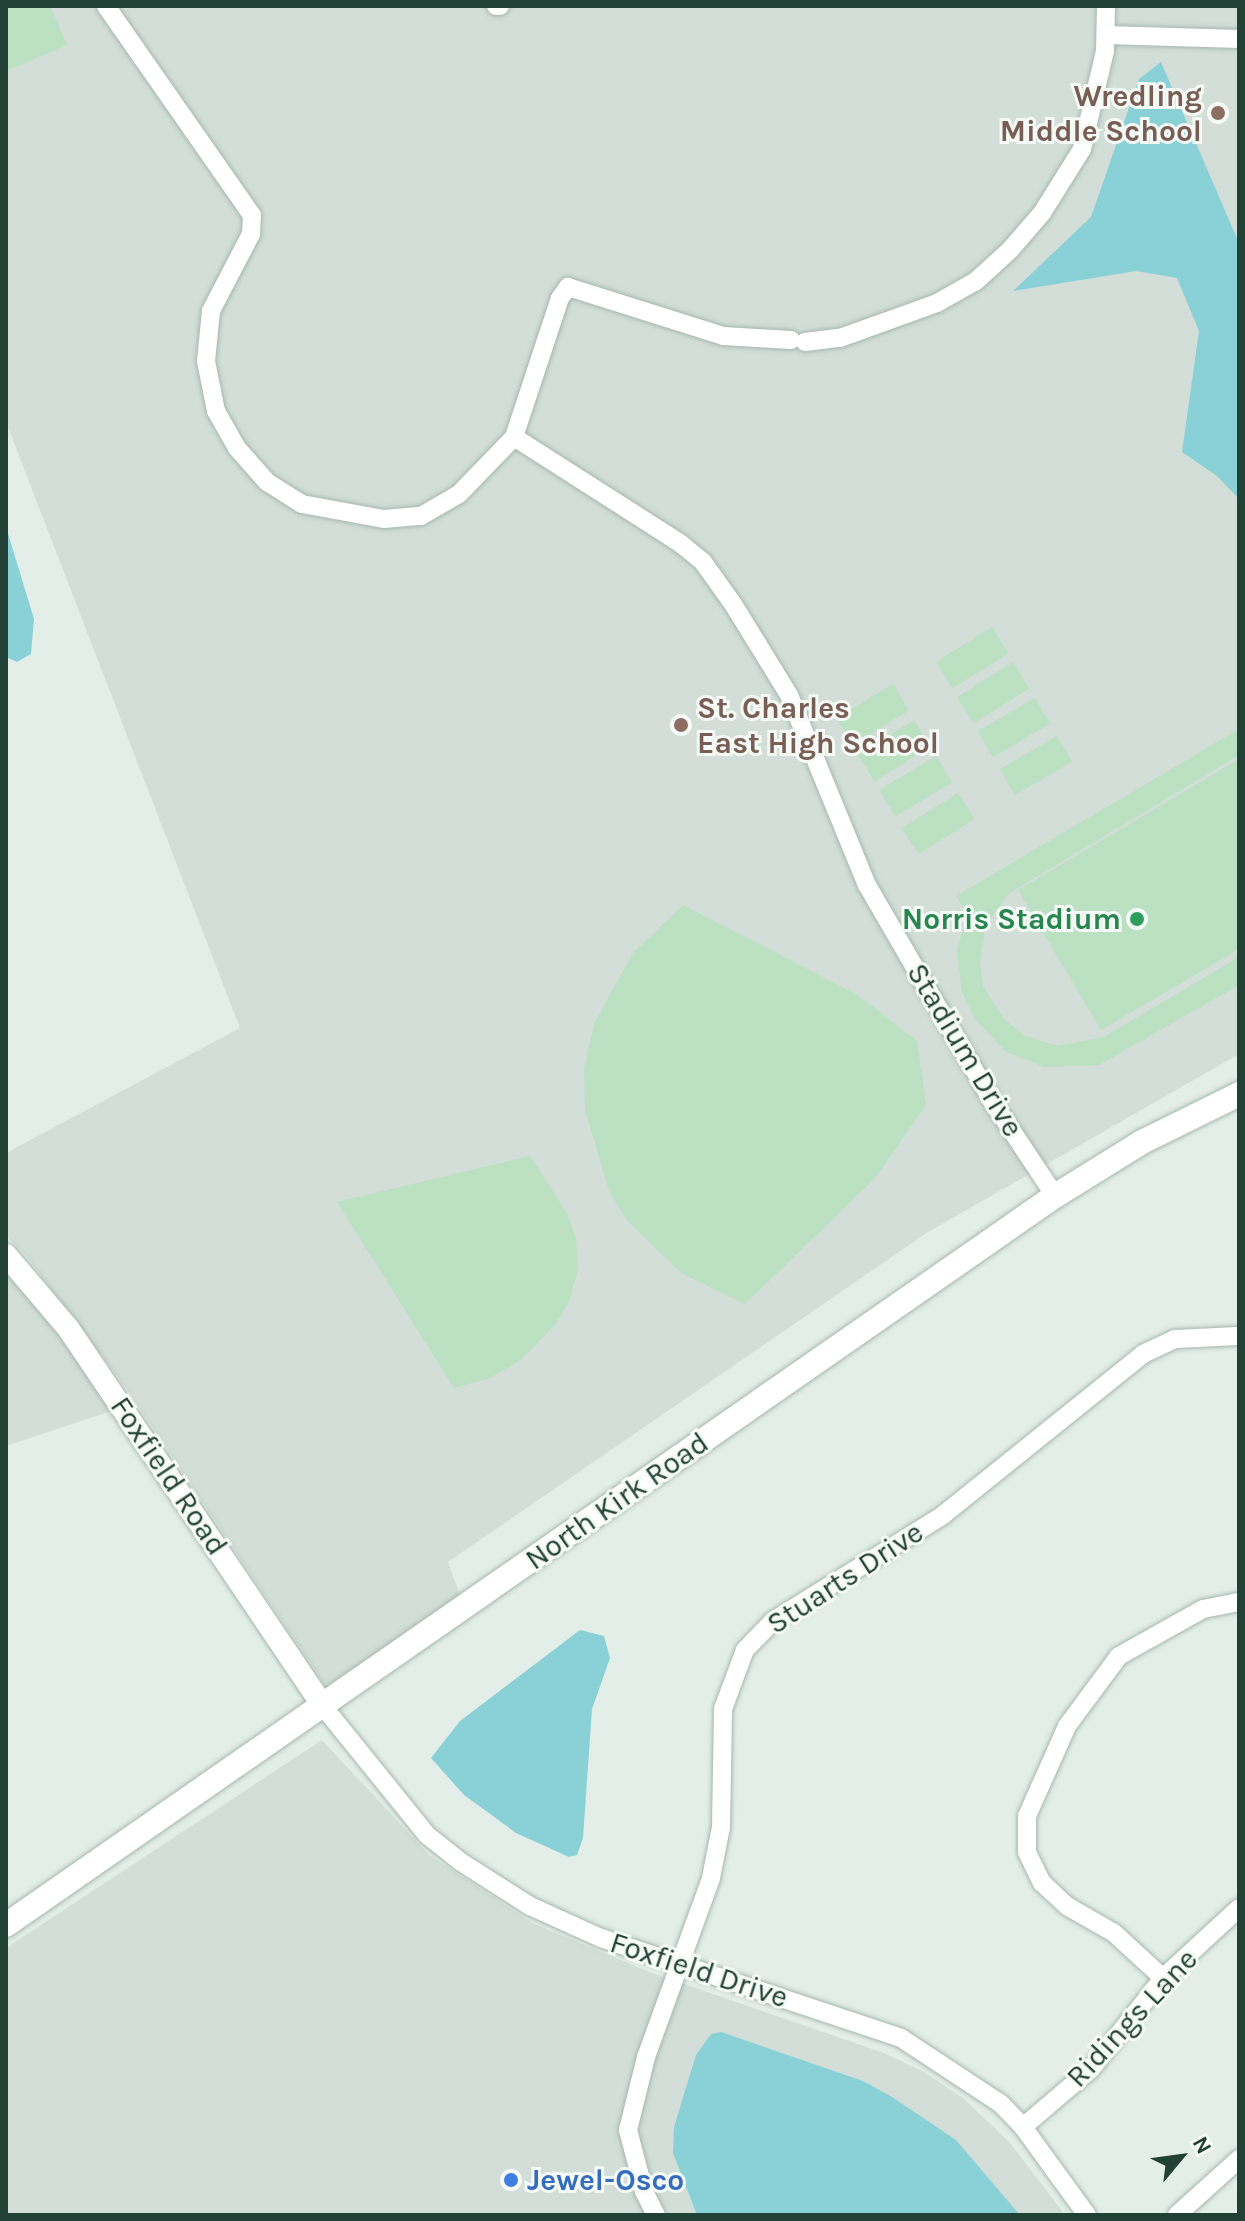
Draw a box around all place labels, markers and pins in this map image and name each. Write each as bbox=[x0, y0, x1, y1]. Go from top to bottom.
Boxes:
place label: Wredling Middle School bbox=[1000, 78, 1202, 148]
marker: Wredling Middle School bbox=[1209, 104, 1227, 122]
place label: St. Charles East High School bbox=[697, 690, 939, 760]
marker: St. Charles East High School bbox=[672, 716, 690, 734]
place label: Norris Stadium bbox=[902, 901, 1121, 937]
marker: Norris Stadium bbox=[1128, 910, 1146, 928]
place label: Jewel-Osco bbox=[527, 2162, 684, 2198]
marker: Jewel-Osco bbox=[502, 2171, 520, 2189]

